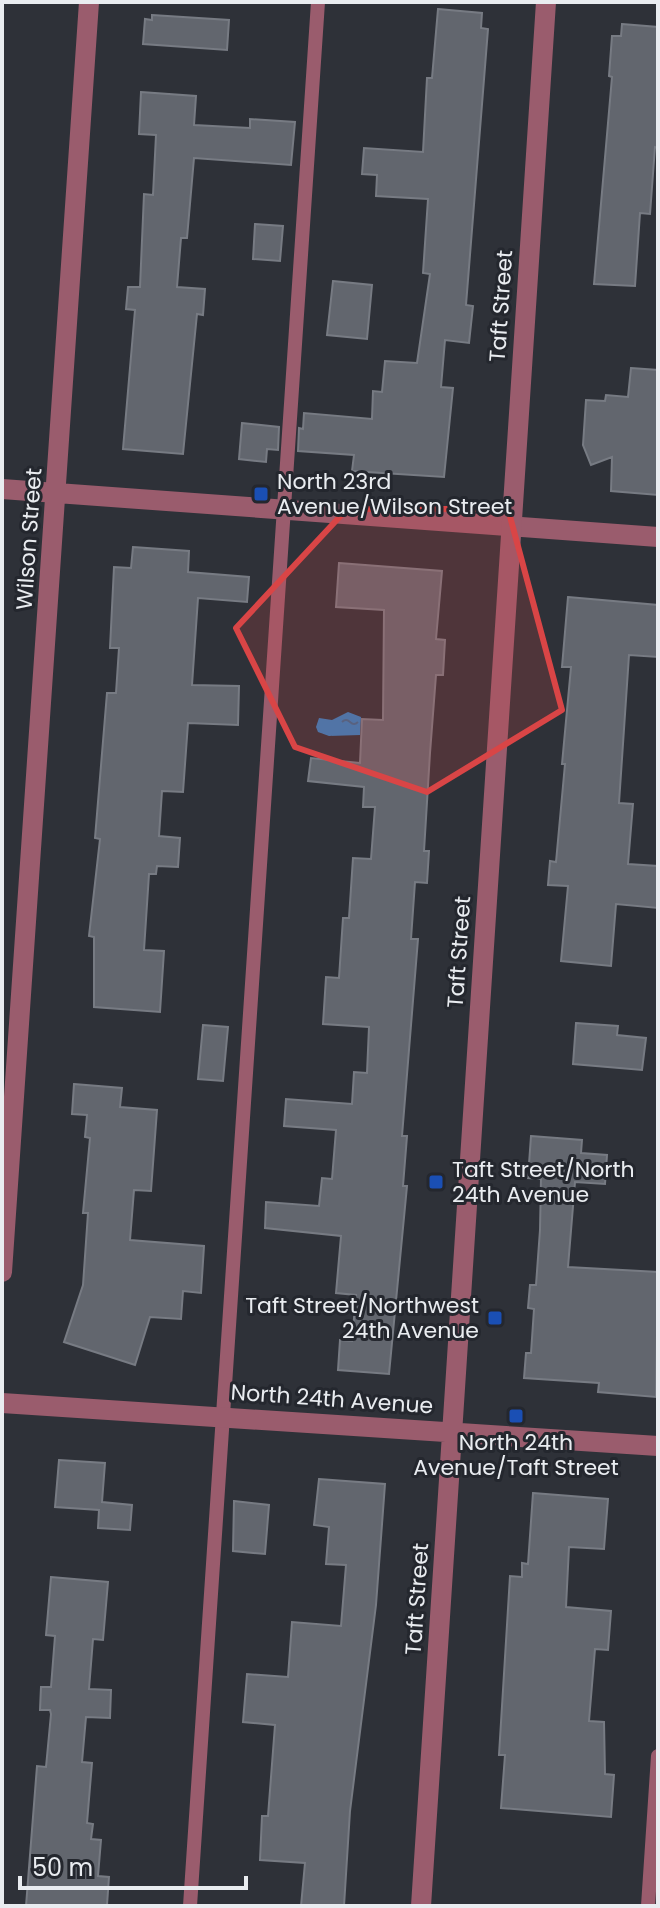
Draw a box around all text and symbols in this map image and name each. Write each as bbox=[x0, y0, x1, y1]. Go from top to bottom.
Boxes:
street label: Taft Street bbox=[482, 249, 520, 363]
place label: North 23rd Avenue/Wilson Street bbox=[277, 466, 512, 522]
street label: Wilson Street bbox=[9, 467, 49, 611]
marker: North 23rd Avenue/Wilson Street bbox=[252, 485, 270, 503]
street label: Taft Street bbox=[440, 895, 478, 1009]
place label: Taft Street/North 24th Avenue bbox=[452, 1154, 635, 1210]
marker: Taft Street/North 24th Avenue bbox=[427, 1173, 445, 1191]
place label: Taft Street/Northwest 24th Avenue bbox=[245, 1290, 479, 1346]
marker: Taft Street/Northwest 24th Avenue bbox=[486, 1309, 504, 1327]
street label: North 24th Avenue bbox=[230, 1376, 434, 1422]
marker: North 24th Avenue/Taft Street bbox=[507, 1407, 525, 1425]
place label: North 24th Avenue/Taft Street bbox=[413, 1427, 619, 1483]
street label: Taft Street bbox=[398, 1542, 436, 1656]
scale bar bbox=[20, 1840, 246, 1890]
text: 50 m bbox=[32, 1851, 93, 1884]

